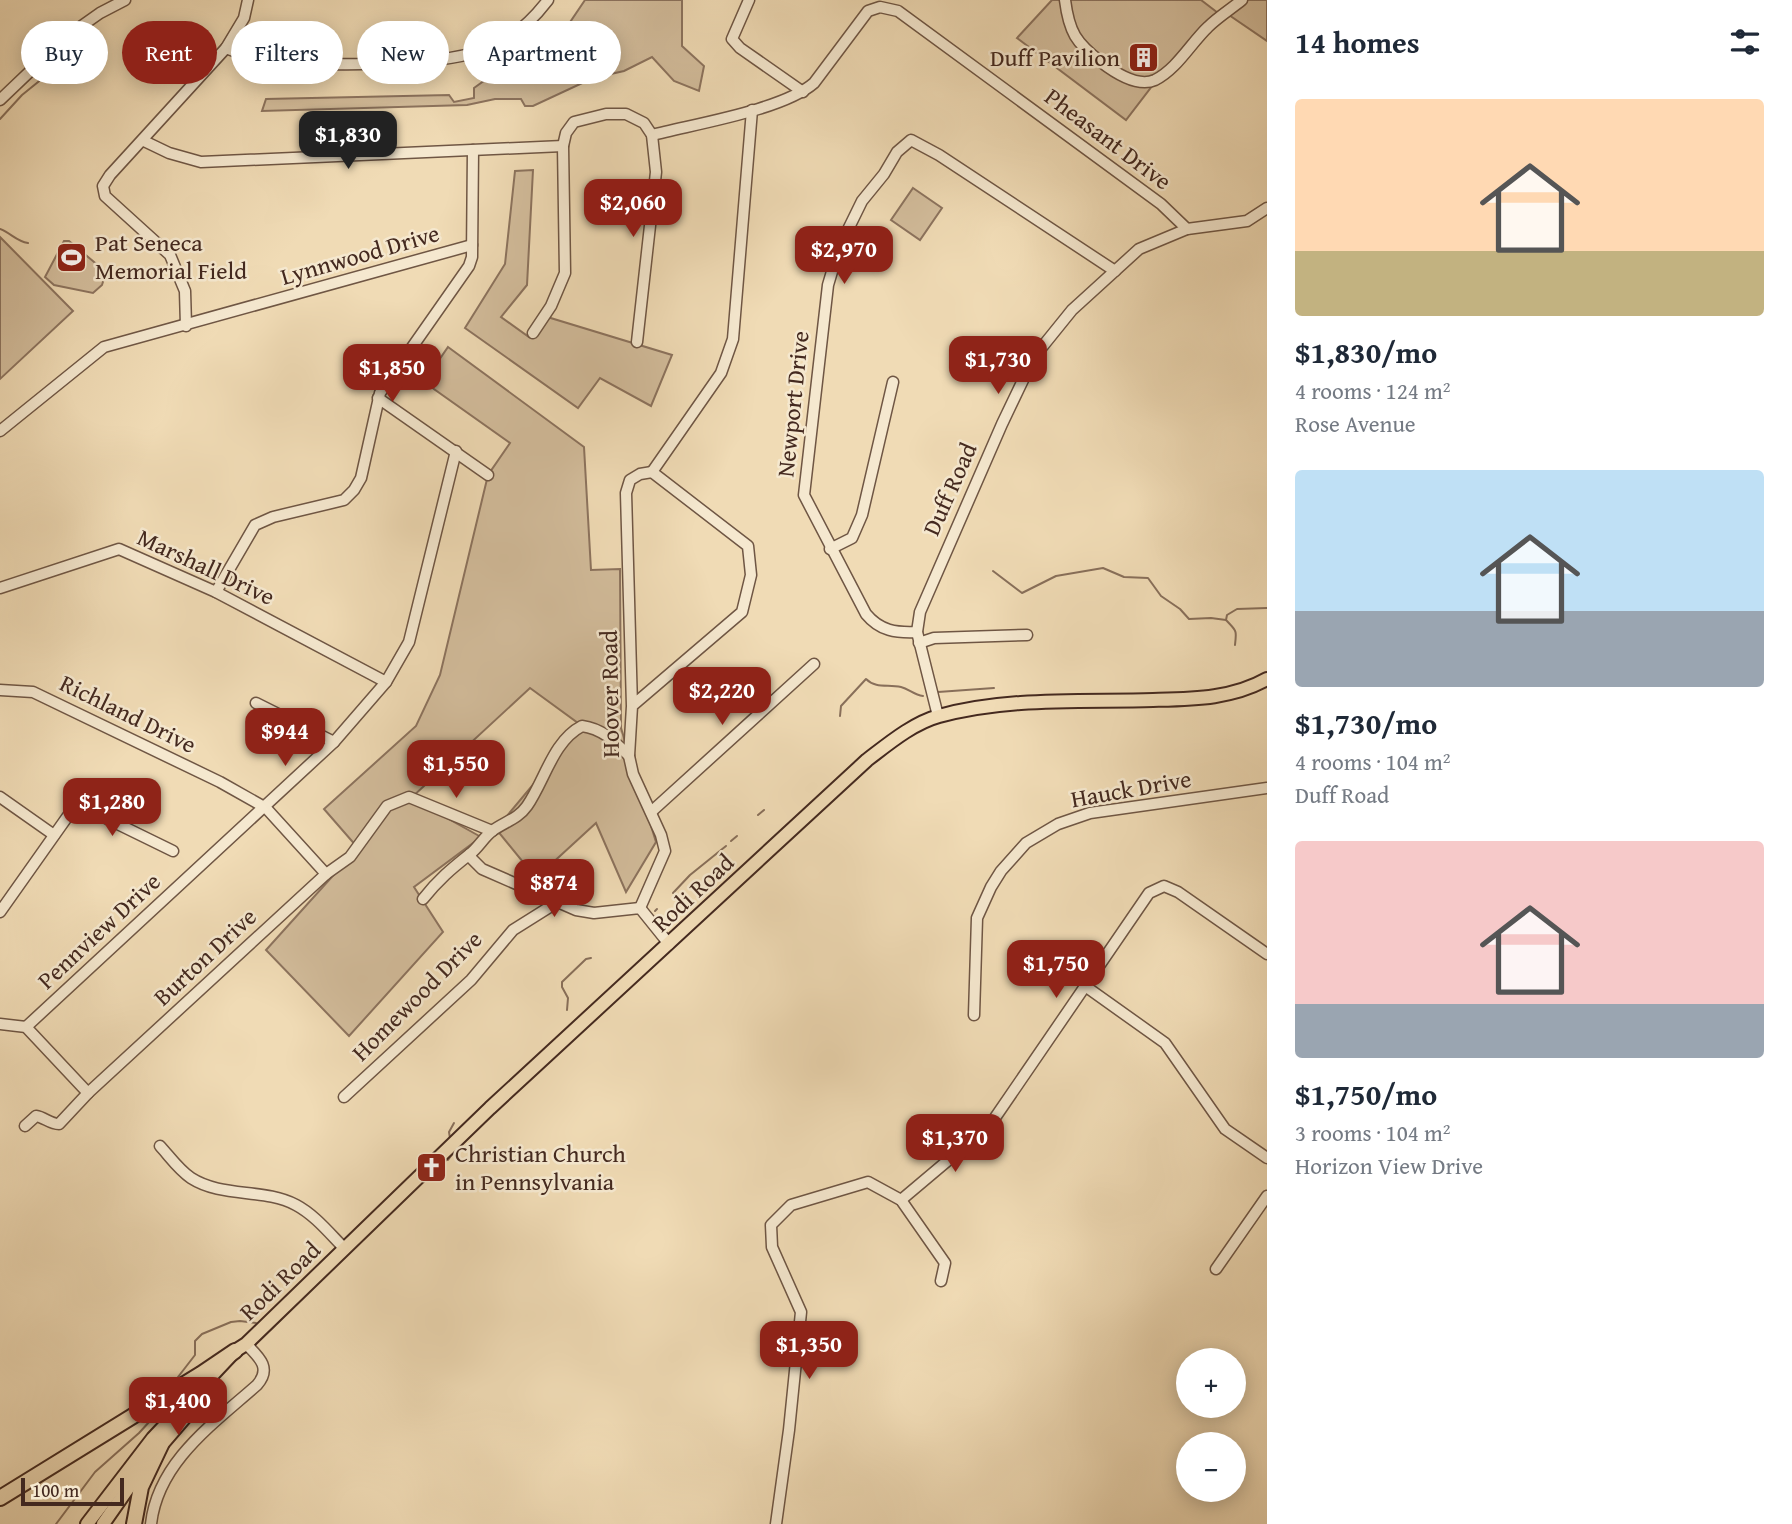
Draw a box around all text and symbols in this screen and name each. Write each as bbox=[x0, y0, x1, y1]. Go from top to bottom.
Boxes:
text: 14 homes bbox=[1295, 20, 1420, 64]
chip: Buy bbox=[21, 21, 108, 84]
chip: Rent bbox=[122, 21, 217, 84]
chip: Filters bbox=[231, 21, 343, 84]
chip: New bbox=[357, 21, 449, 84]
chip: Apartment bbox=[463, 21, 621, 84]
icon: filters bbox=[1726, 23, 1764, 61]
place label: Duff Pavilion bbox=[990, 40, 1121, 75]
building icon: Duff Pavilion bbox=[1126, 41, 1160, 75]
street label: Pheasant Drive bbox=[1037, 79, 1179, 198]
pin: $1,830 bbox=[291, 111, 405, 171]
text: $1,830 bbox=[315, 117, 381, 150]
icon: home bbox=[1467, 145, 1593, 271]
pin: $2,060 bbox=[576, 180, 690, 239]
text: $2,060 bbox=[600, 185, 666, 218]
street label: Lynnwood Drive bbox=[276, 215, 443, 294]
place label: Pat Seneca Memorial Field bbox=[95, 225, 247, 288]
pin: $2,970 bbox=[787, 226, 901, 286]
text: $2,970 bbox=[811, 232, 877, 265]
sports icon: Pat Seneca Memorial Field bbox=[55, 240, 89, 274]
street label: Newport Drive bbox=[767, 329, 818, 479]
text: $1,830/mo bbox=[1295, 330, 1437, 374]
pin: $1,730 bbox=[941, 336, 1055, 396]
text: $1,730 bbox=[965, 342, 1031, 375]
pin: $1,850 bbox=[335, 344, 449, 404]
text: $1,850 bbox=[359, 350, 425, 383]
text: 4 rooms · 124 m² bbox=[1295, 374, 1450, 407]
text: Rose Avenue bbox=[1295, 407, 1416, 440]
street label: Duff Road bbox=[914, 437, 986, 541]
icon: home bbox=[1467, 516, 1593, 642]
street label: Marshall Drive bbox=[132, 519, 281, 614]
street label: Hoover Road bbox=[591, 630, 628, 758]
street label: Richland Drive bbox=[54, 665, 202, 762]
pin: $2,220 bbox=[665, 668, 779, 727]
text: $2,220 bbox=[689, 673, 755, 706]
text: $1,730/mo bbox=[1295, 701, 1437, 745]
pin: $944 bbox=[244, 708, 326, 768]
text: $944 bbox=[261, 714, 309, 747]
pin: $1,550 bbox=[399, 740, 513, 800]
text: 4 rooms · 104 m² bbox=[1295, 745, 1450, 778]
text: $1,550 bbox=[423, 746, 489, 779]
street label: Hauck Drive bbox=[1068, 761, 1194, 816]
pin: $1,280 bbox=[55, 778, 169, 838]
text: Duff Road bbox=[1295, 778, 1389, 811]
text: $1,280 bbox=[79, 784, 145, 817]
street label: Rodi Road bbox=[644, 845, 742, 940]
pin: $874 bbox=[513, 860, 595, 919]
street label: Pennview Drive bbox=[29, 864, 168, 997]
text: $874 bbox=[530, 865, 578, 898]
icon: home bbox=[1467, 887, 1593, 1013]
street label: Burton Drive bbox=[145, 900, 264, 1014]
street label: Homewood Drive bbox=[343, 922, 490, 1069]
pin: $1,750 bbox=[999, 940, 1113, 1000]
text: $1,750 bbox=[1023, 946, 1089, 979]
text: $1,750/mo bbox=[1295, 1072, 1437, 1116]
pin: $1,370 bbox=[898, 1114, 1012, 1174]
text: 3 rooms · 104 m² bbox=[1295, 1116, 1450, 1149]
text: $1,370 bbox=[922, 1120, 988, 1153]
place label: Christian Church in Pennsylvania bbox=[455, 1136, 626, 1199]
text: Horizon View Drive bbox=[1295, 1149, 1483, 1182]
church icon: Christian Church in Pennsylvania bbox=[415, 1151, 449, 1185]
street label: Rodi Road bbox=[231, 1233, 328, 1328]
pin: $1,350 bbox=[752, 1322, 866, 1381]
text: $1,350 bbox=[776, 1327, 842, 1360]
map controls bbox=[1176, 1348, 1246, 1502]
button: + bbox=[1176, 1348, 1246, 1418]
pin: $1,400 bbox=[121, 1378, 235, 1437]
text: $1,400 bbox=[145, 1383, 211, 1416]
button: − bbox=[1176, 1432, 1246, 1502]
scale bar bbox=[21, 1475, 124, 1507]
text: 100 m bbox=[32, 1476, 79, 1504]

